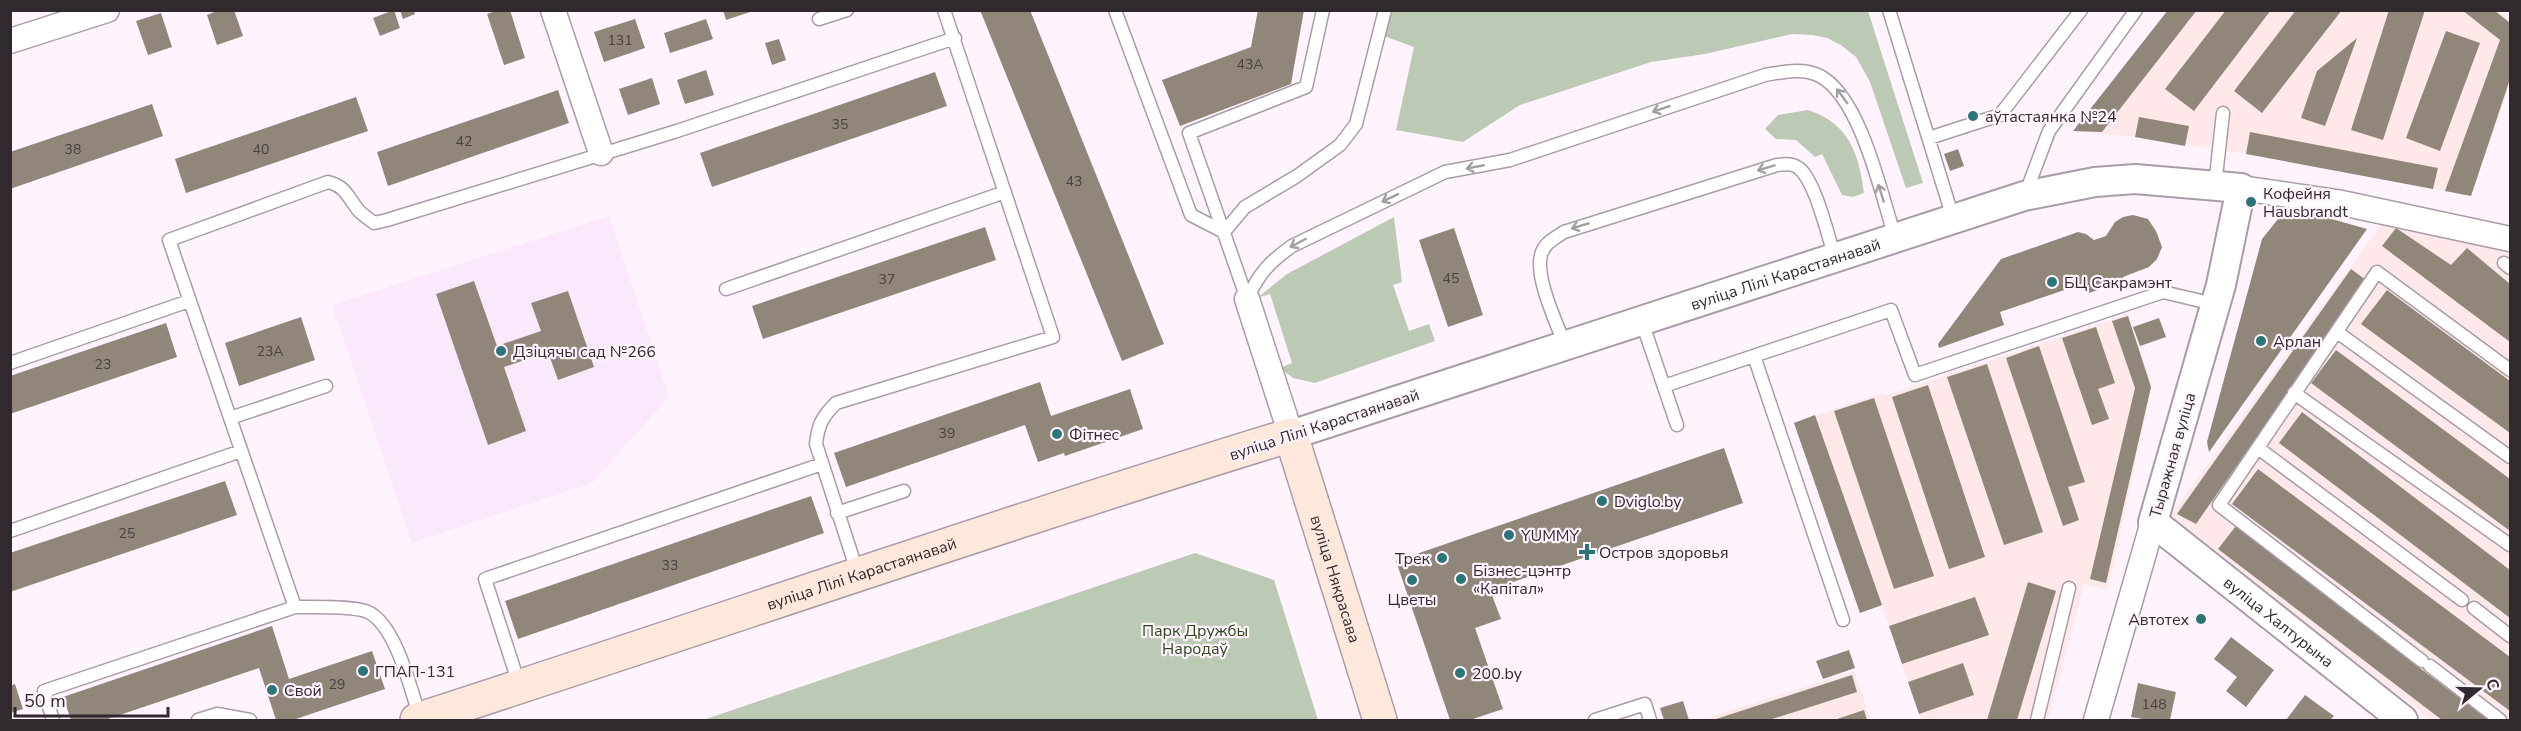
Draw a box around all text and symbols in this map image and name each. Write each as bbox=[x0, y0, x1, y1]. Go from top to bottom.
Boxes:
house number: 131 bbox=[607, 31, 633, 50]
house number: 43А bbox=[1236, 55, 1264, 74]
one-way arrow bbox=[1835, 89, 1848, 105]
one-way arrow bbox=[1652, 104, 1671, 115]
place label: аўтастаянка №24 bbox=[1985, 106, 2117, 128]
marker: аўтастаянка №24 bbox=[1966, 109, 1980, 123]
house number: 35 bbox=[832, 115, 848, 134]
house number: 42 bbox=[456, 132, 472, 151]
house number: 38 bbox=[65, 140, 81, 159]
house number: 40 bbox=[253, 140, 269, 159]
one-way arrow bbox=[1466, 162, 1486, 173]
one-way arrow bbox=[1757, 163, 1776, 174]
house number: 43 bbox=[1066, 172, 1082, 191]
place label: Кофейня Hausbrandt bbox=[2263, 183, 2348, 223]
one-way arrow bbox=[1875, 184, 1886, 203]
one-way arrow bbox=[1381, 192, 1399, 204]
marker: Кофейня Hausbrandt bbox=[2244, 195, 2258, 209]
one-way arrow bbox=[1571, 222, 1590, 233]
street label: вуліца Лілі Карастаянавай bbox=[1688, 233, 1884, 316]
one-way arrow bbox=[1289, 238, 1307, 250]
house number: 45 bbox=[1443, 269, 1459, 288]
house number: 37 bbox=[879, 270, 895, 289]
place label: БЦ Сакрамэнт bbox=[2064, 272, 2173, 294]
marker: БЦ Сакрамэнт bbox=[2045, 275, 2059, 289]
place label: Арлан bbox=[2273, 331, 2321, 353]
marker: Арлан bbox=[2254, 334, 2268, 348]
place label: Дзіцячы сад №266 bbox=[513, 341, 656, 363]
house number: 23А bbox=[256, 342, 284, 361]
marker: Дзіцячы сад №266 bbox=[494, 344, 508, 358]
house number: 23 bbox=[95, 355, 111, 374]
street label: вуліца Лілі Карастаянавай bbox=[1226, 384, 1422, 466]
street label: Тыражная вуліца bbox=[2145, 390, 2201, 521]
house number: 39 bbox=[939, 424, 955, 443]
place label: Фітнес bbox=[1069, 424, 1120, 446]
marker: Фітнес bbox=[1050, 427, 1064, 441]
place label: Dviglo.by bbox=[1614, 491, 1682, 513]
marker: Dviglo.by bbox=[1595, 494, 1609, 508]
street label: вуліца Някрасава bbox=[1305, 512, 1365, 646]
house number: 25 bbox=[119, 524, 135, 543]
place label: YUMMY bbox=[1520, 525, 1580, 547]
marker: YUMMY bbox=[1502, 528, 1516, 542]
street label: вуліца Лілі Карастаянавай bbox=[764, 533, 960, 616]
place label: Остров здоровья bbox=[1599, 542, 1729, 564]
marker: Остров здоровья bbox=[1580, 545, 1594, 559]
place label: Трек bbox=[1395, 548, 1431, 570]
marker: Трек bbox=[1435, 551, 1449, 565]
house number: 33 bbox=[662, 556, 678, 575]
place label: Бізнес-цэнтр «Капітал» bbox=[1473, 560, 1571, 600]
marker: Бізнес-цэнтр «Капітал» bbox=[1454, 572, 1468, 586]
street label: вуліца Халтурына bbox=[2218, 572, 2338, 673]
marker: Цветы bbox=[1405, 573, 1419, 587]
place label: Цветы bbox=[1388, 589, 1436, 611]
place label: Автотех bbox=[2128, 609, 2189, 631]
marker: Автотех bbox=[2194, 612, 2208, 626]
park label: Парк Дружбы Народаў bbox=[1142, 620, 1248, 660]
north arrow bbox=[2449, 659, 2509, 719]
place label: ГПАП-131 bbox=[375, 661, 455, 683]
place label: 200.by bbox=[1472, 663, 1523, 685]
marker: ГПАП-131 bbox=[356, 664, 370, 678]
marker: 200.by bbox=[1453, 666, 1467, 680]
house number: 29 bbox=[329, 675, 345, 694]
text: С bbox=[2480, 676, 2504, 693]
scale bar bbox=[15, 680, 168, 718]
place label: Свой bbox=[284, 680, 322, 702]
marker: Свой bbox=[265, 683, 279, 697]
text: 50 m bbox=[24, 689, 66, 713]
house number: 148 bbox=[2141, 695, 2167, 714]

